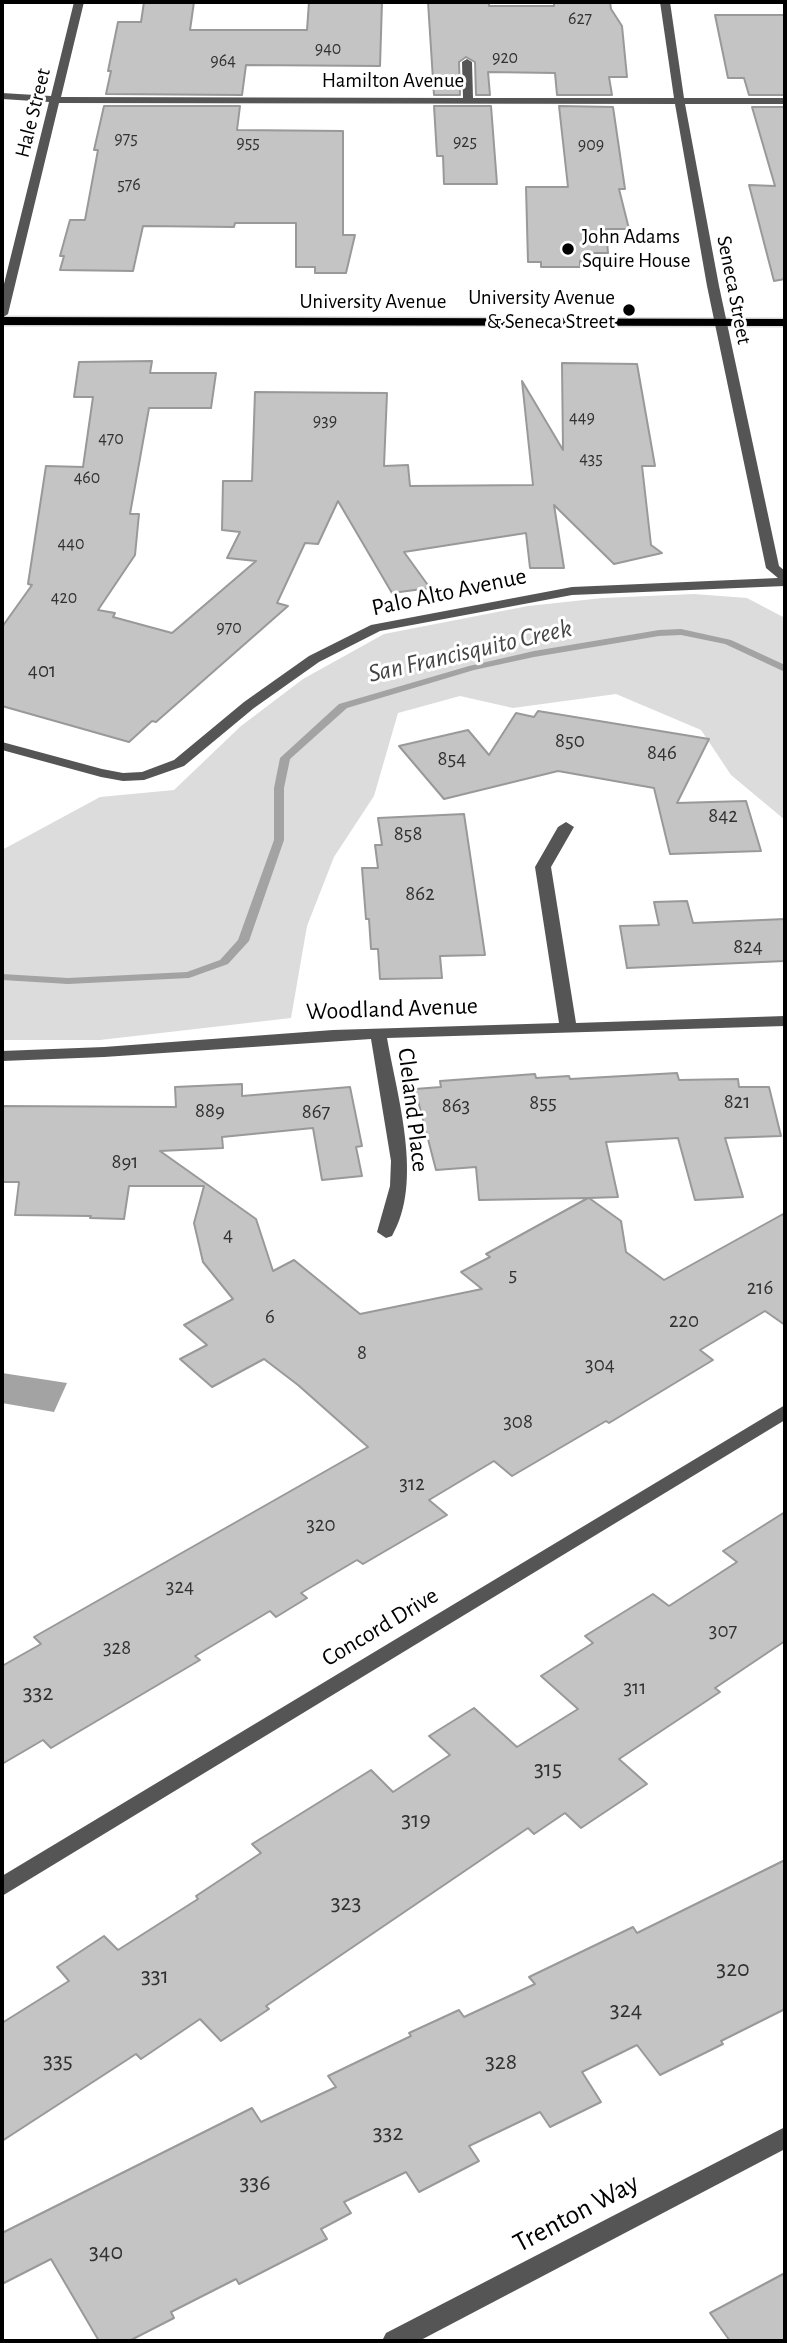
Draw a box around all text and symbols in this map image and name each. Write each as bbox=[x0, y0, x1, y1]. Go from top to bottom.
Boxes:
house number: 627 bbox=[568, 8, 592, 30]
house number: 940 bbox=[315, 38, 341, 60]
house number: 920 bbox=[492, 47, 518, 69]
house number: 964 bbox=[210, 50, 236, 72]
street label: Hale Street bbox=[10, 66, 56, 160]
street label: Hamilton Avenue bbox=[322, 68, 464, 94]
house number: 975 bbox=[114, 128, 138, 150]
house number: 925 bbox=[453, 131, 477, 153]
house number: 955 bbox=[236, 132, 260, 154]
house number: 909 bbox=[578, 134, 604, 156]
house number: 576 bbox=[117, 174, 141, 196]
place label: John Adams Squire House bbox=[582, 224, 690, 274]
street label: Seneca Street bbox=[711, 234, 757, 346]
marker: John Adams Squire House bbox=[560, 241, 576, 257]
place label: University Avenue & Seneca Street bbox=[468, 285, 615, 335]
street label: University Avenue bbox=[300, 289, 446, 315]
marker: University Avenue & Seneca Street bbox=[621, 302, 637, 318]
house number: 449 bbox=[569, 407, 595, 429]
house number: 939 bbox=[313, 410, 337, 432]
house number: 470 bbox=[98, 428, 124, 450]
house number: 435 bbox=[579, 448, 603, 470]
house number: 460 bbox=[74, 467, 100, 489]
house number: 440 bbox=[58, 533, 84, 555]
street label: Palo Alto Avenue bbox=[369, 562, 529, 622]
house number: 420 bbox=[51, 587, 77, 609]
water label: San Francisquito Creek bbox=[365, 612, 575, 690]
house number: 970 bbox=[216, 617, 242, 639]
house number: 401 bbox=[28, 658, 56, 684]
house number: 850 bbox=[555, 728, 585, 754]
house number: 846 bbox=[647, 740, 677, 766]
house number: 854 bbox=[438, 746, 466, 772]
house number: 842 bbox=[708, 803, 738, 829]
house number: 858 bbox=[394, 821, 422, 847]
house number: 862 bbox=[405, 881, 435, 907]
house number: 824 bbox=[733, 934, 763, 960]
street label: Woodland Avenue bbox=[306, 992, 478, 1026]
street label: Cleland Place bbox=[391, 1046, 435, 1174]
house number: 821 bbox=[724, 1089, 750, 1115]
house number: 855 bbox=[529, 1090, 557, 1116]
house number: 863 bbox=[442, 1093, 470, 1119]
house number: 889 bbox=[195, 1098, 225, 1124]
house number: 867 bbox=[302, 1099, 330, 1125]
house number: 891 bbox=[111, 1149, 139, 1175]
house number: 4 bbox=[223, 1222, 233, 1248]
house number: 5 bbox=[509, 1262, 517, 1288]
house number: 216 bbox=[747, 1275, 773, 1301]
house number: 6 bbox=[265, 1304, 275, 1330]
house number: 220 bbox=[669, 1308, 699, 1334]
house number: 8 bbox=[357, 1340, 367, 1366]
house number: 304 bbox=[585, 1352, 615, 1378]
house number: 308 bbox=[503, 1409, 533, 1435]
house number: 312 bbox=[399, 1471, 425, 1497]
house number: 320 bbox=[306, 1512, 336, 1538]
house number: 324 bbox=[166, 1574, 194, 1600]
street label: Concord Drive bbox=[317, 1581, 443, 1673]
house number: 307 bbox=[709, 1618, 737, 1644]
house number: 328 bbox=[103, 1635, 131, 1661]
house number: 311 bbox=[623, 1675, 647, 1701]
house number: 332 bbox=[23, 1679, 53, 1707]
house number: 315 bbox=[534, 1755, 562, 1783]
house number: 319 bbox=[401, 1806, 431, 1834]
house number: 323 bbox=[331, 1889, 361, 1917]
house number: 320 bbox=[716, 1955, 750, 1983]
house number: 331 bbox=[141, 1962, 169, 1990]
house number: 324 bbox=[610, 1996, 642, 2024]
house number: 335 bbox=[43, 2047, 73, 2075]
house number: 328 bbox=[485, 2048, 517, 2076]
house number: 332 bbox=[373, 2119, 403, 2147]
street label: Trenton Way bbox=[507, 2166, 645, 2260]
house number: 336 bbox=[239, 2169, 271, 2197]
house number: 340 bbox=[89, 2238, 123, 2266]

